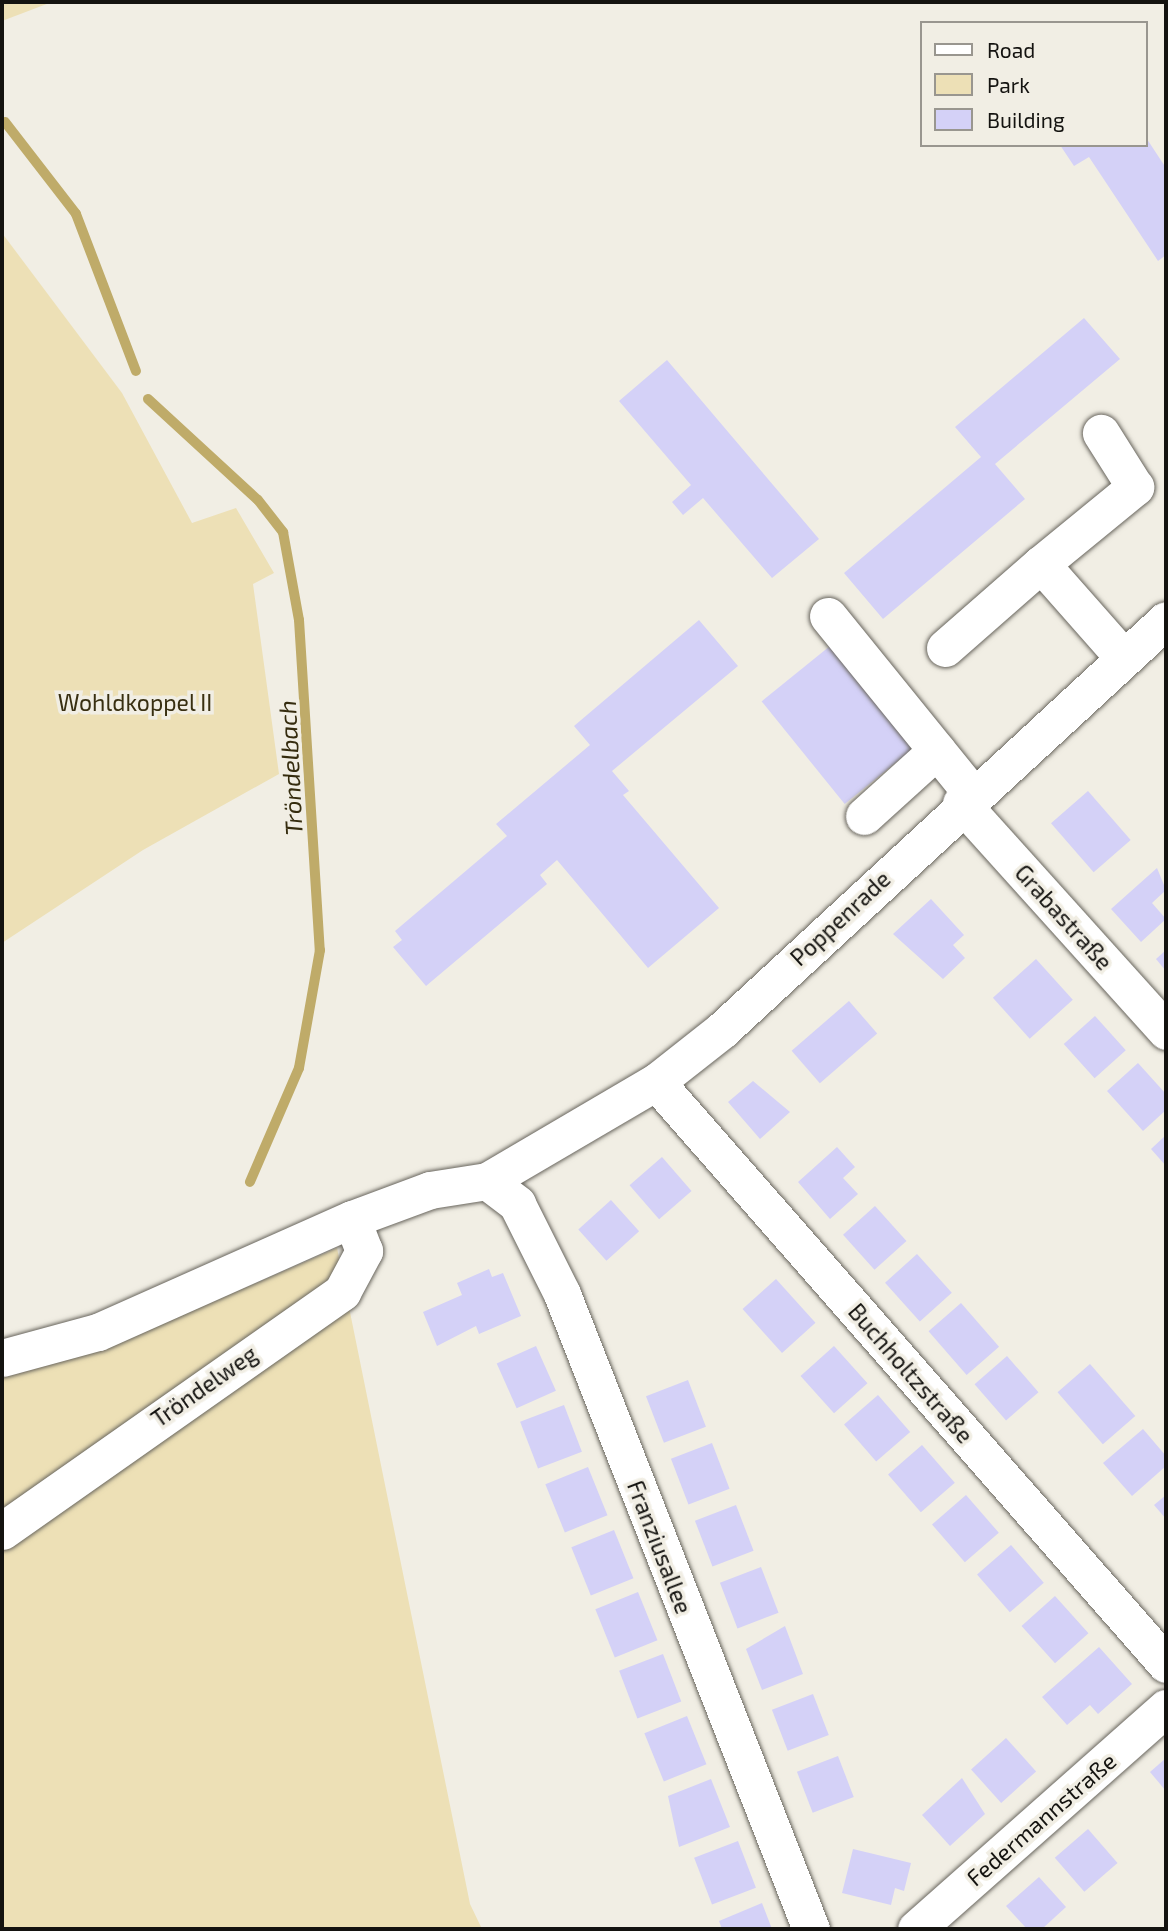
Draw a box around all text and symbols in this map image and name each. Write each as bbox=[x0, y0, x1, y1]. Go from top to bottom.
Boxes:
legend bbox=[920, 21, 1147, 147]
text: Road bbox=[987, 37, 1035, 62]
text: Park bbox=[987, 72, 1030, 97]
text: Building bbox=[987, 107, 1065, 132]
park label: Wohldkoppel II bbox=[57, 688, 213, 716]
water label: Tröndelbach bbox=[272, 700, 308, 836]
street label: Grabastraße bbox=[1010, 859, 1118, 975]
street label: Poppenrade bbox=[784, 865, 896, 971]
street label: Buchholtzstraße bbox=[843, 1298, 979, 1448]
street label: Tröndelweg bbox=[146, 1340, 262, 1432]
street label: Franziusallee bbox=[622, 1476, 698, 1618]
street label: Federmannstraße bbox=[961, 1747, 1121, 1891]

